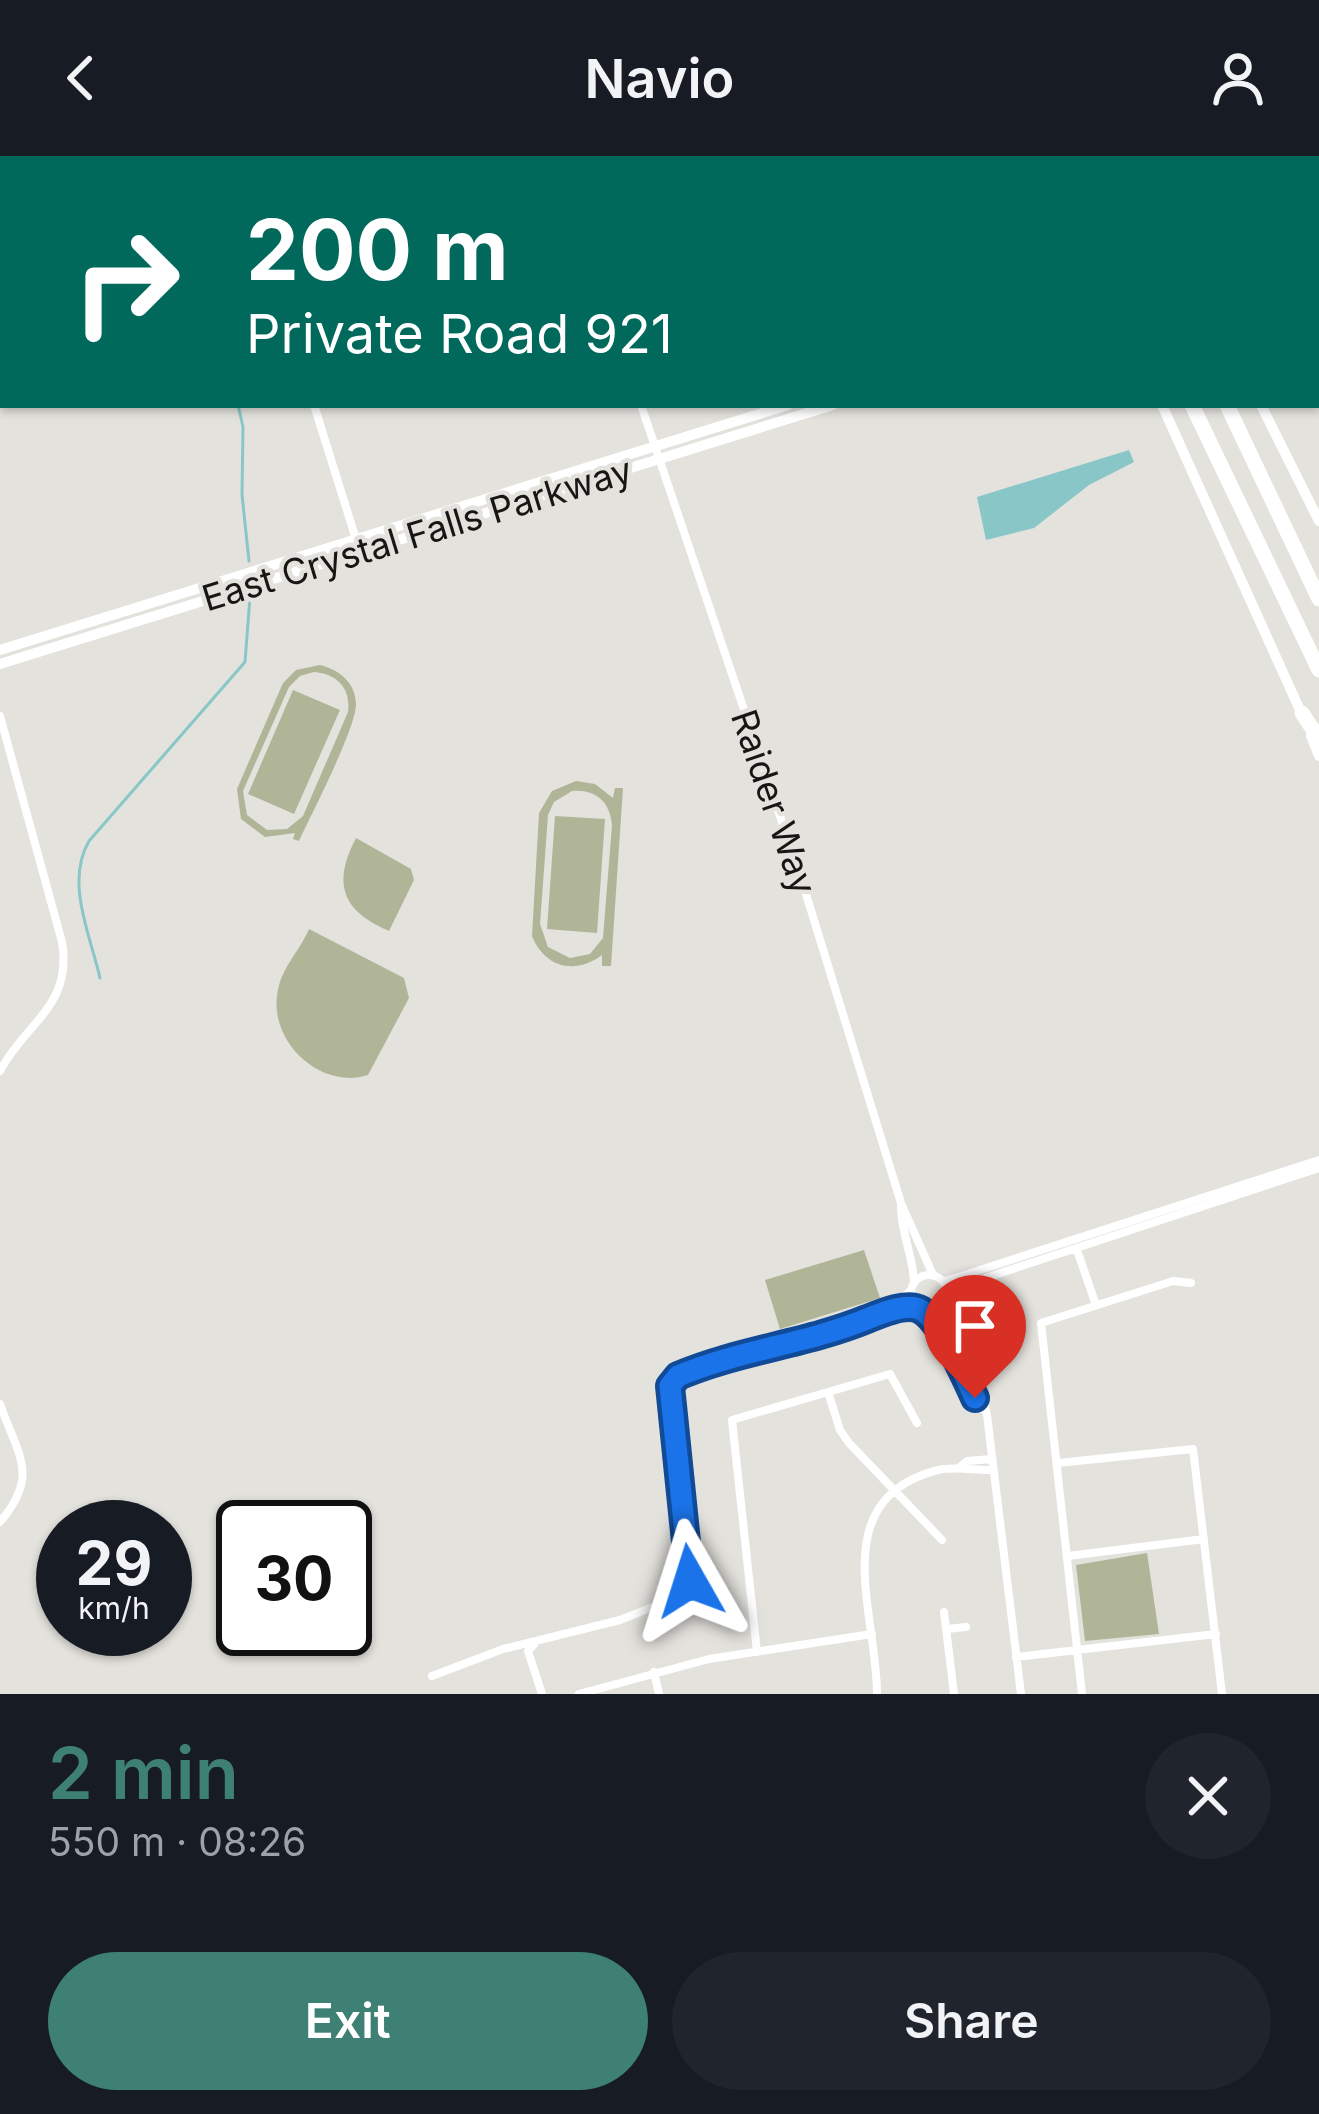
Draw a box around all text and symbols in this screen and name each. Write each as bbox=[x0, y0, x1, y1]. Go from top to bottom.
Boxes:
icon: back bbox=[48, 45, 114, 111]
icon: person bbox=[1205, 45, 1271, 111]
text: Navio bbox=[585, 46, 734, 111]
text: 200 m bbox=[246, 199, 509, 300]
icon: right bbox=[48, 204, 204, 360]
text: Private Road 921 bbox=[246, 301, 673, 366]
street label: East Crystal Falls Parkway bbox=[197, 448, 637, 620]
street label: Raider Way bbox=[722, 704, 826, 900]
pin bbox=[924, 1275, 1026, 1398]
icon: arrive bbox=[942, 1293, 1008, 1359]
speed limit sign: 30 bbox=[216, 1500, 372, 1656]
position arrow bbox=[627, 1518, 753, 1644]
text: 29 bbox=[76, 1527, 152, 1599]
text: km/h bbox=[78, 1590, 150, 1626]
text: 2 min bbox=[48, 1729, 239, 1816]
button: close bbox=[1145, 1733, 1271, 1859]
text: 550 m · 08:26 bbox=[48, 1818, 306, 1865]
button: Exit bbox=[48, 1952, 648, 2090]
button: Share bbox=[672, 1952, 1271, 2090]

